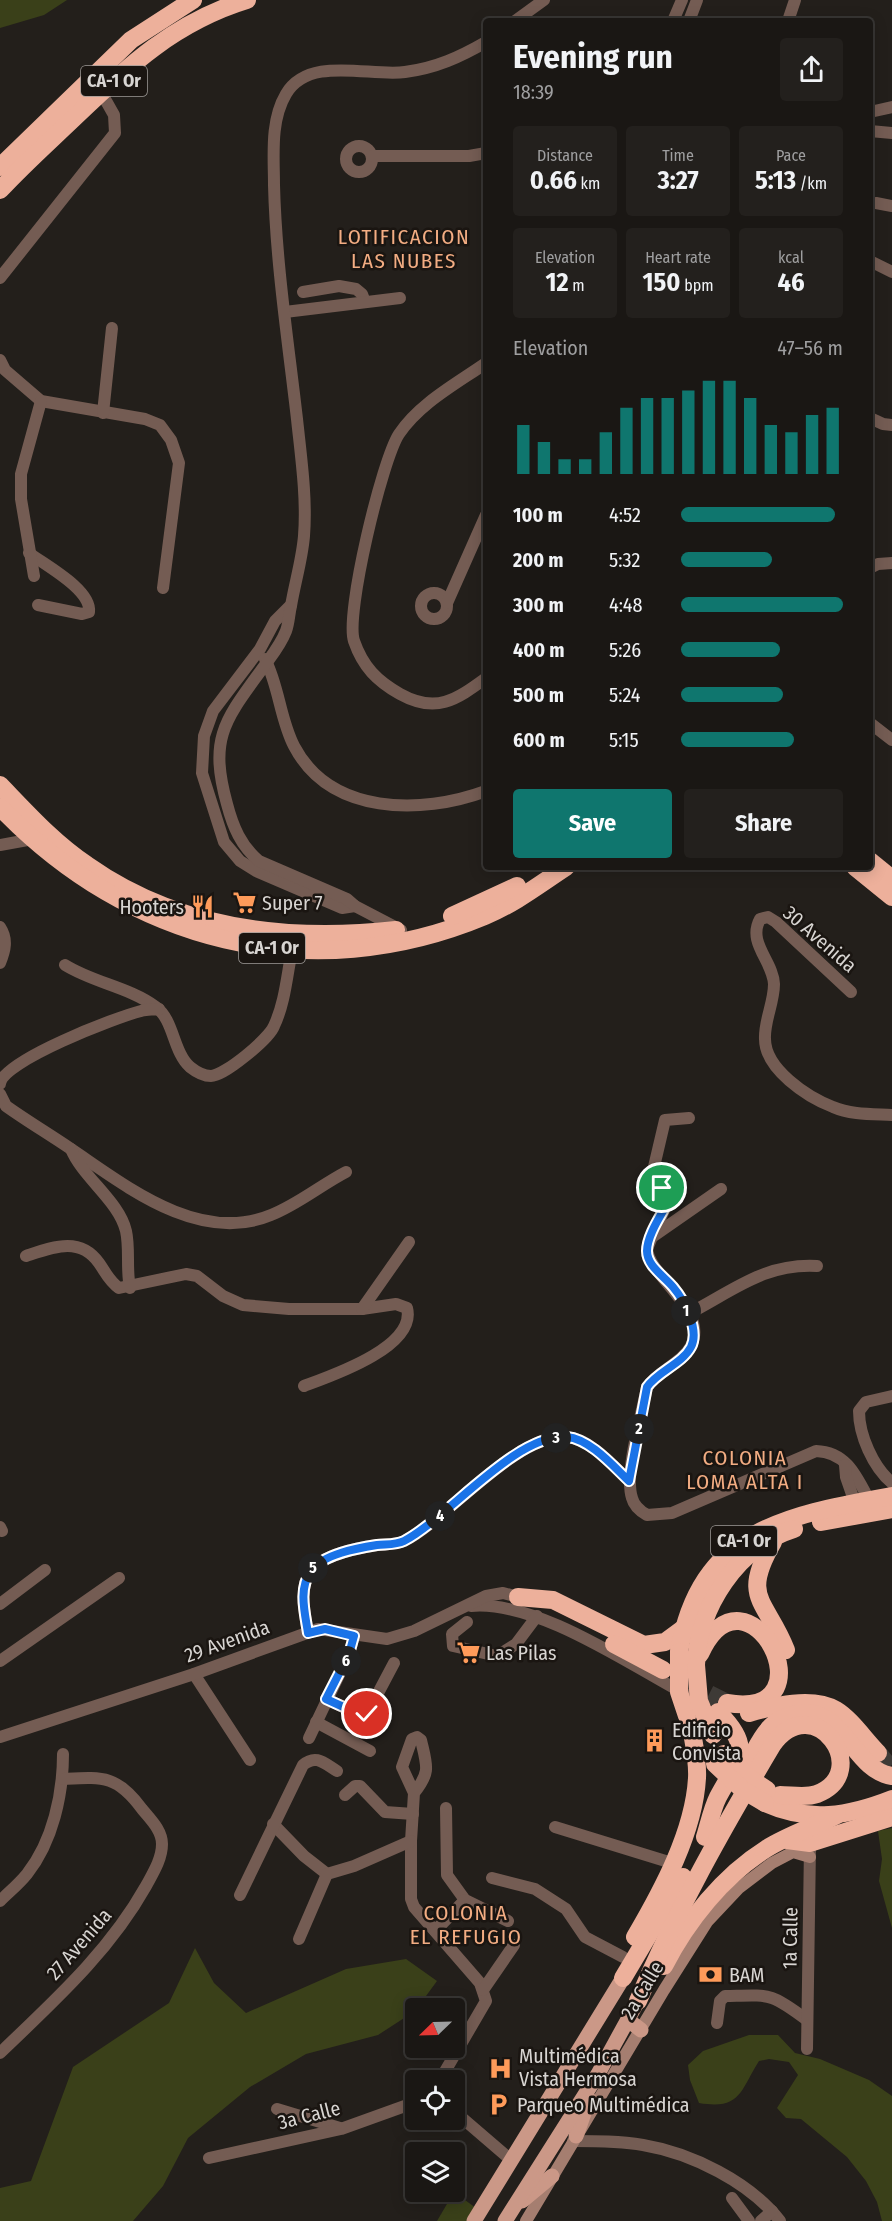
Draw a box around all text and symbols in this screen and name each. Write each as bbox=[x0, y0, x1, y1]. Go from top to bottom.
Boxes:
text: Evening run bbox=[513, 37, 673, 77]
button: share bbox=[780, 38, 843, 101]
road number: CA-1 Or bbox=[81, 66, 147, 96]
text: 18:39 bbox=[513, 80, 554, 104]
text: Distance bbox=[537, 146, 593, 165]
text: Time bbox=[662, 146, 694, 165]
text: Pace bbox=[776, 146, 806, 165]
text: 0.66 bbox=[530, 165, 577, 196]
text: 3:27 bbox=[657, 165, 699, 196]
text: 5:13 bbox=[755, 165, 796, 196]
text: km bbox=[577, 174, 600, 193]
text: /km bbox=[796, 174, 827, 193]
district label: LOTIFICACION LAS NUBES bbox=[338, 224, 470, 274]
text: Elevation bbox=[535, 248, 595, 267]
text: Heart rate bbox=[645, 248, 711, 267]
text: kcal bbox=[778, 248, 804, 267]
text: 12 bbox=[545, 267, 568, 298]
text: 150 bbox=[642, 267, 680, 298]
text: 46 bbox=[778, 267, 804, 298]
text: m bbox=[568, 276, 585, 295]
text: bpm bbox=[680, 276, 714, 295]
text: Elevation bbox=[513, 336, 588, 360]
text: 47–56 m bbox=[777, 336, 843, 360]
text: 100 m bbox=[513, 503, 563, 527]
text: 4:52 bbox=[609, 503, 641, 527]
text: 200 m bbox=[513, 548, 564, 572]
text: 5:32 bbox=[609, 548, 640, 572]
text: 300 m bbox=[513, 593, 564, 617]
text: 4:48 bbox=[609, 593, 643, 617]
text: 400 m bbox=[513, 638, 565, 662]
text: 5:26 bbox=[609, 638, 641, 662]
text: 500 m bbox=[513, 683, 564, 707]
text: 5:24 bbox=[609, 683, 641, 707]
text: 600 m bbox=[513, 728, 565, 752]
text: 5:15 bbox=[609, 728, 639, 752]
button: Save bbox=[513, 789, 672, 858]
button: Share bbox=[684, 789, 843, 858]
supermarket icon: Super 7 bbox=[231, 890, 257, 916]
place label: Super 7 bbox=[262, 891, 323, 915]
restaurant icon: Hooters bbox=[189, 894, 215, 920]
place label: Hooters bbox=[119, 895, 184, 919]
street label: 30 Avenida bbox=[778, 901, 862, 977]
road number: CA-1 Or bbox=[239, 933, 305, 963]
pin bbox=[636, 1162, 687, 1213]
icon: arrive bbox=[645, 1171, 678, 1204]
pin: 1 bbox=[671, 1296, 701, 1326]
text: 1 bbox=[683, 1301, 689, 1320]
pin: 2 bbox=[624, 1414, 654, 1444]
text: 2 bbox=[635, 1419, 643, 1438]
pin: 3 bbox=[541, 1423, 571, 1453]
text: 3 bbox=[552, 1428, 560, 1447]
district label: COLONIA LOMA ALTA I bbox=[686, 1445, 804, 1495]
pin: 4 bbox=[425, 1501, 455, 1531]
text: 4 bbox=[436, 1506, 444, 1525]
road number: CA-1 Or bbox=[711, 1526, 777, 1556]
pin: 5 bbox=[298, 1553, 328, 1583]
text: 5 bbox=[309, 1558, 317, 1577]
street label: 29 Avenida bbox=[181, 1615, 273, 1667]
supermarket icon: Las Pilas bbox=[455, 1640, 481, 1666]
place label: Las Pilas bbox=[486, 1641, 557, 1665]
pin: 6 bbox=[331, 1646, 361, 1676]
text: 6 bbox=[342, 1651, 350, 1670]
pin bbox=[341, 1688, 392, 1739]
icon: check bbox=[350, 1697, 383, 1730]
place label: Edificio Convista bbox=[672, 1718, 741, 1765]
building icon: Edificio Convista bbox=[641, 1728, 667, 1754]
district label: COLONIA EL REFUGIO bbox=[410, 1900, 522, 1950]
street label: 27 Avenida bbox=[41, 1903, 117, 1985]
street label: 1a Calle bbox=[777, 1907, 803, 1969]
street label: 2a Calle bbox=[615, 1957, 669, 2023]
bank icon: BAM bbox=[698, 1962, 724, 1988]
place label: BAM bbox=[729, 1963, 765, 1987]
north arrow bbox=[405, 1998, 465, 2058]
map controls bbox=[405, 1998, 465, 2202]
place label: Multimédica Vista Hermosa bbox=[519, 2044, 637, 2091]
hospital icon: Multimédica Vista Hermosa bbox=[488, 2055, 514, 2081]
button: locate bbox=[405, 2070, 465, 2130]
parking icon: Parqueo Multimédica bbox=[486, 2092, 512, 2118]
place label: Parqueo Multimédica bbox=[517, 2093, 690, 2117]
street label: 3a Calle bbox=[275, 2096, 343, 2134]
button: layers bbox=[405, 2142, 465, 2202]

